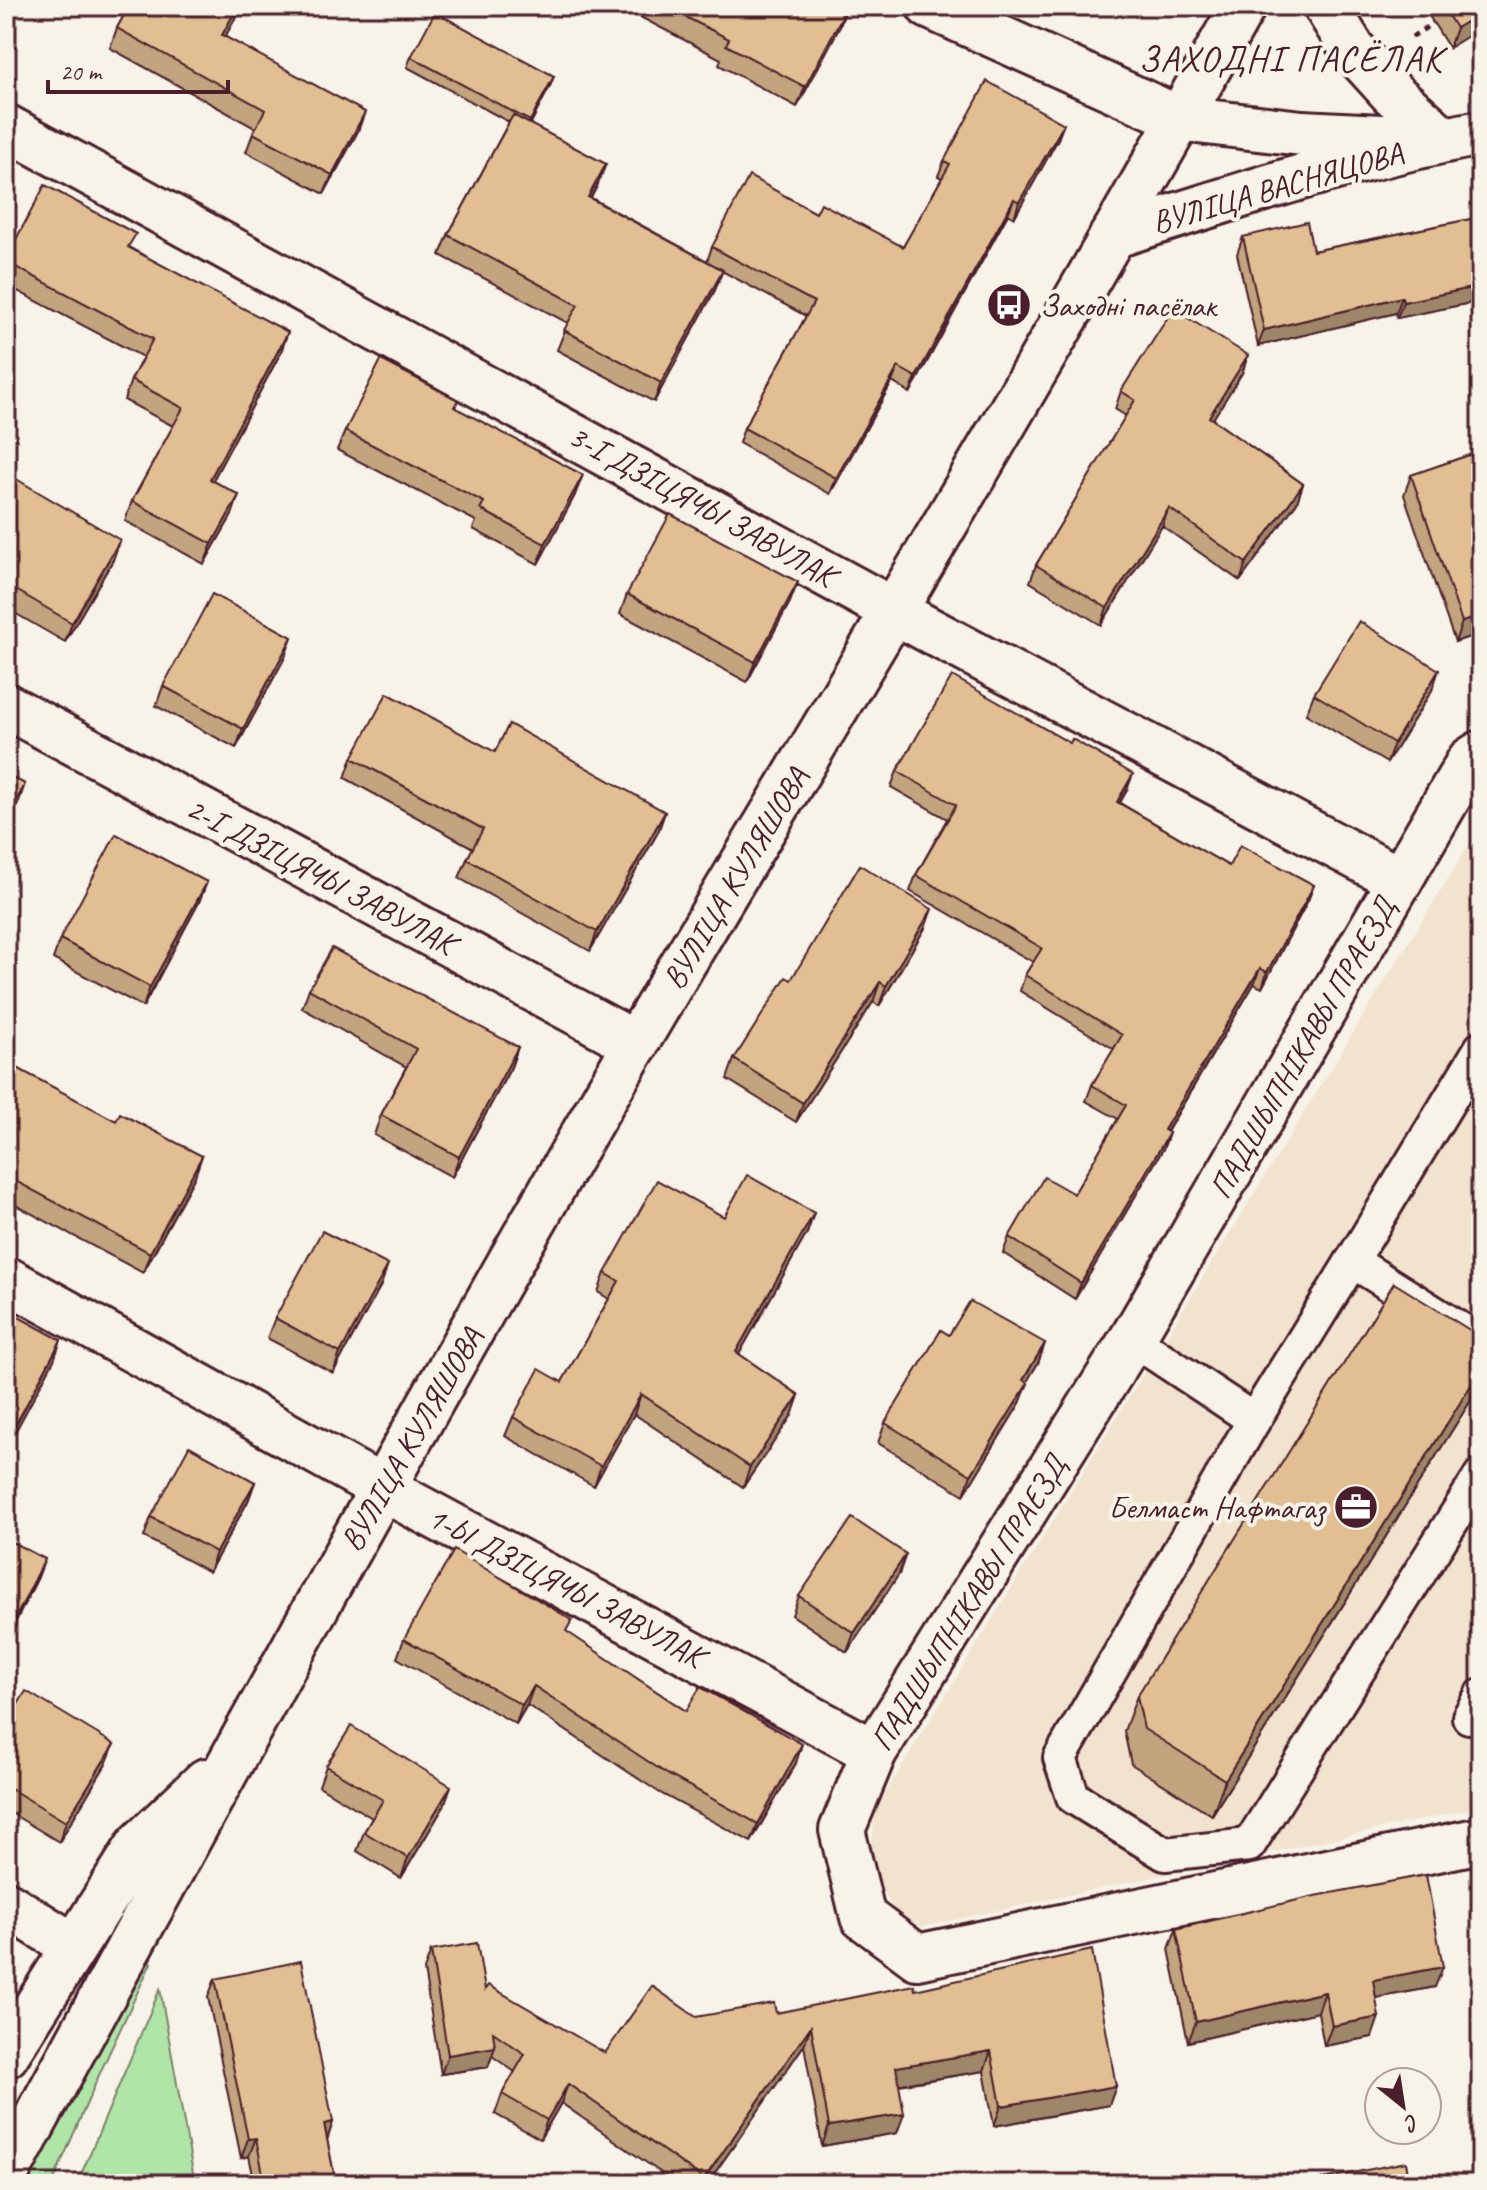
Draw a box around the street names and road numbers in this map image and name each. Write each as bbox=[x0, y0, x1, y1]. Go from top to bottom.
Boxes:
street label: ВУЛІЦА ВАСНЯЦОВА bbox=[1147, 132, 1408, 243]
street label: 3-І ДЗІЦЯЧЫ ЗАВУЛАК bbox=[561, 415, 847, 599]
street label: ВУЛІЦА КУЛЯШОВА bbox=[653, 759, 818, 996]
street label: 2-І ДЗІЦЯЧЫ ЗАВУЛАК bbox=[179, 787, 467, 966]
street label: ПАДШЫПНІКАВЫ ПРАЕЗД bbox=[1200, 888, 1407, 1206]
street label: ВУЛІЦА КУЛЯШОВА bbox=[331, 1319, 492, 1558]
street label: ПАДШЫПНІКАВЫ ПРАЕЗД bbox=[861, 1446, 1077, 1758]
street label: 1-Ы ДЗІЦЯЧЫ ЗАВУЛАК bbox=[421, 1496, 716, 1679]

